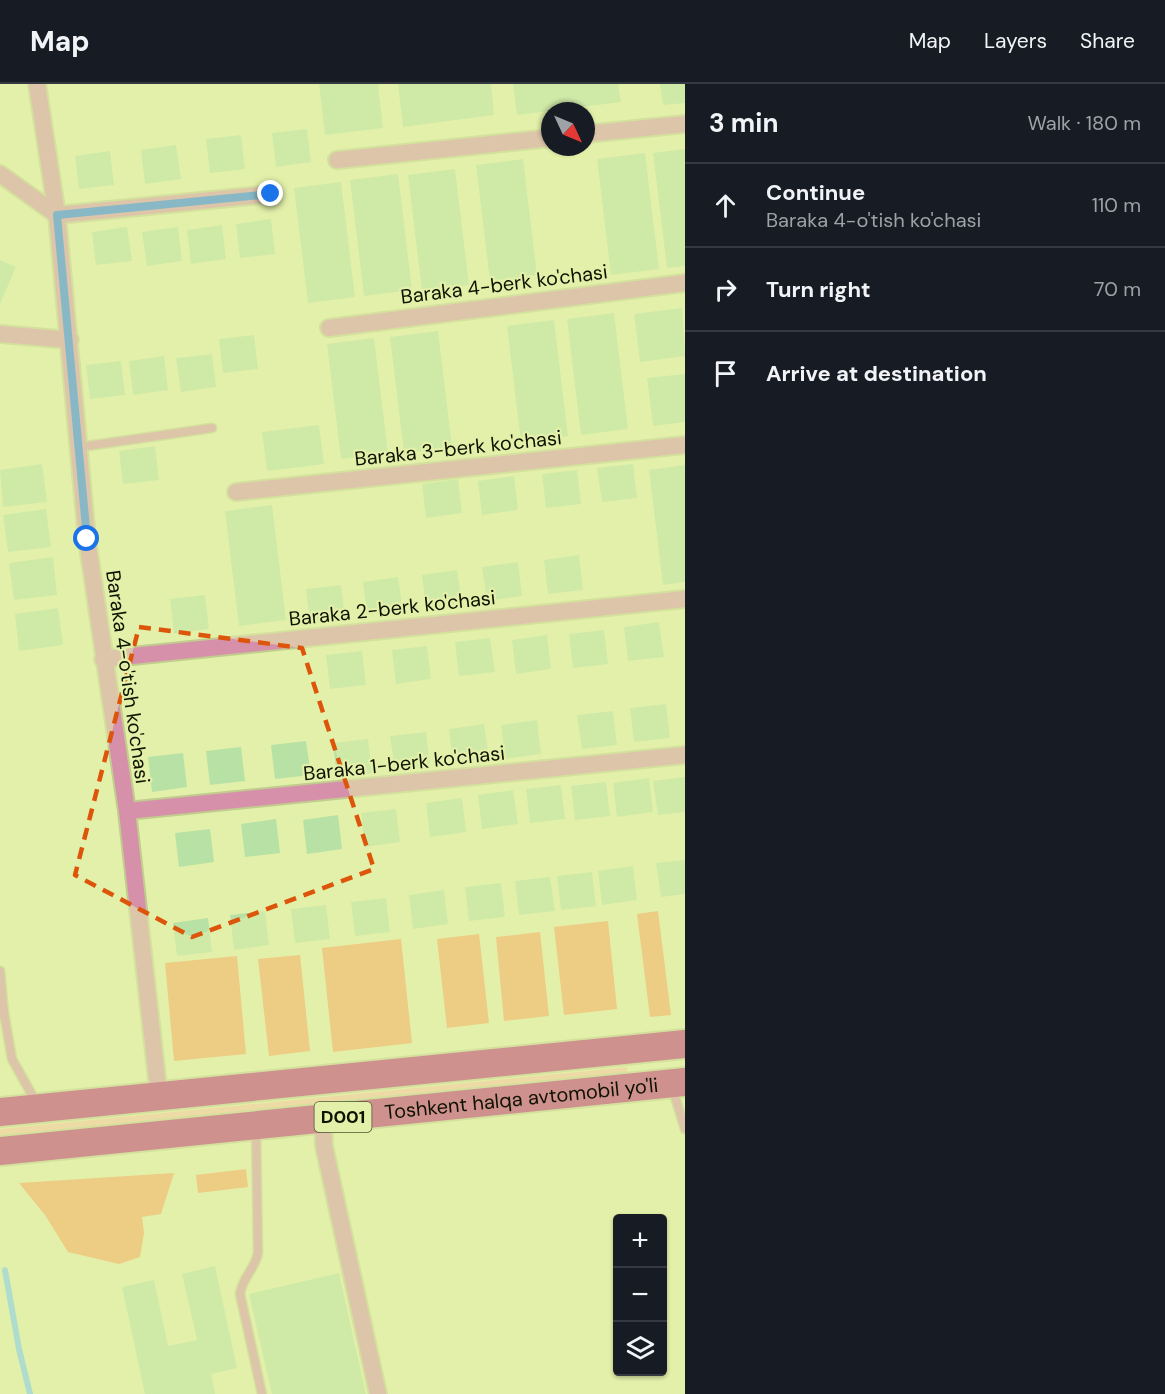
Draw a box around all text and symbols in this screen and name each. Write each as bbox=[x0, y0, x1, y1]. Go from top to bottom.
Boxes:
text: Map bbox=[30, 23, 90, 60]
text: Map bbox=[909, 27, 951, 55]
text: Layers bbox=[984, 27, 1047, 55]
text: Share bbox=[1080, 27, 1135, 55]
north arrow bbox=[541, 102, 595, 156]
text: 3 min bbox=[709, 106, 778, 140]
text: Walk · 180 m bbox=[1027, 110, 1141, 136]
text: Continue bbox=[766, 178, 865, 207]
route end bbox=[257, 180, 283, 206]
icon: ahead bbox=[709, 189, 742, 222]
text: 110 m bbox=[1092, 192, 1141, 218]
text: Baraka 4-o'tish ko'chasi bbox=[766, 207, 981, 233]
street label: Baraka 4-berk ko'chasi bbox=[399, 258, 609, 310]
icon: right bbox=[709, 273, 742, 306]
text: Turn right bbox=[766, 275, 871, 304]
text: 70 m bbox=[1094, 276, 1141, 302]
icon: arrive bbox=[709, 357, 742, 390]
text: Arrive at destination bbox=[766, 359, 987, 388]
street label: Baraka 3-berk ko'chasi bbox=[353, 424, 563, 472]
route start bbox=[73, 525, 99, 551]
street label: Baraka 4-o'tish ko'chasi bbox=[100, 569, 156, 785]
street label: Baraka 2-berk ko'chasi bbox=[287, 584, 497, 632]
street label: Baraka 1-berk ko'chasi bbox=[302, 739, 506, 787]
street label: Toshkent halqa avtomobil yo'li bbox=[383, 1072, 659, 1125]
road number: D001 bbox=[314, 1102, 372, 1132]
map controls bbox=[613, 1214, 667, 1376]
button: + bbox=[613, 1214, 667, 1268]
button: − bbox=[613, 1268, 667, 1322]
button: layers bbox=[613, 1322, 667, 1376]

